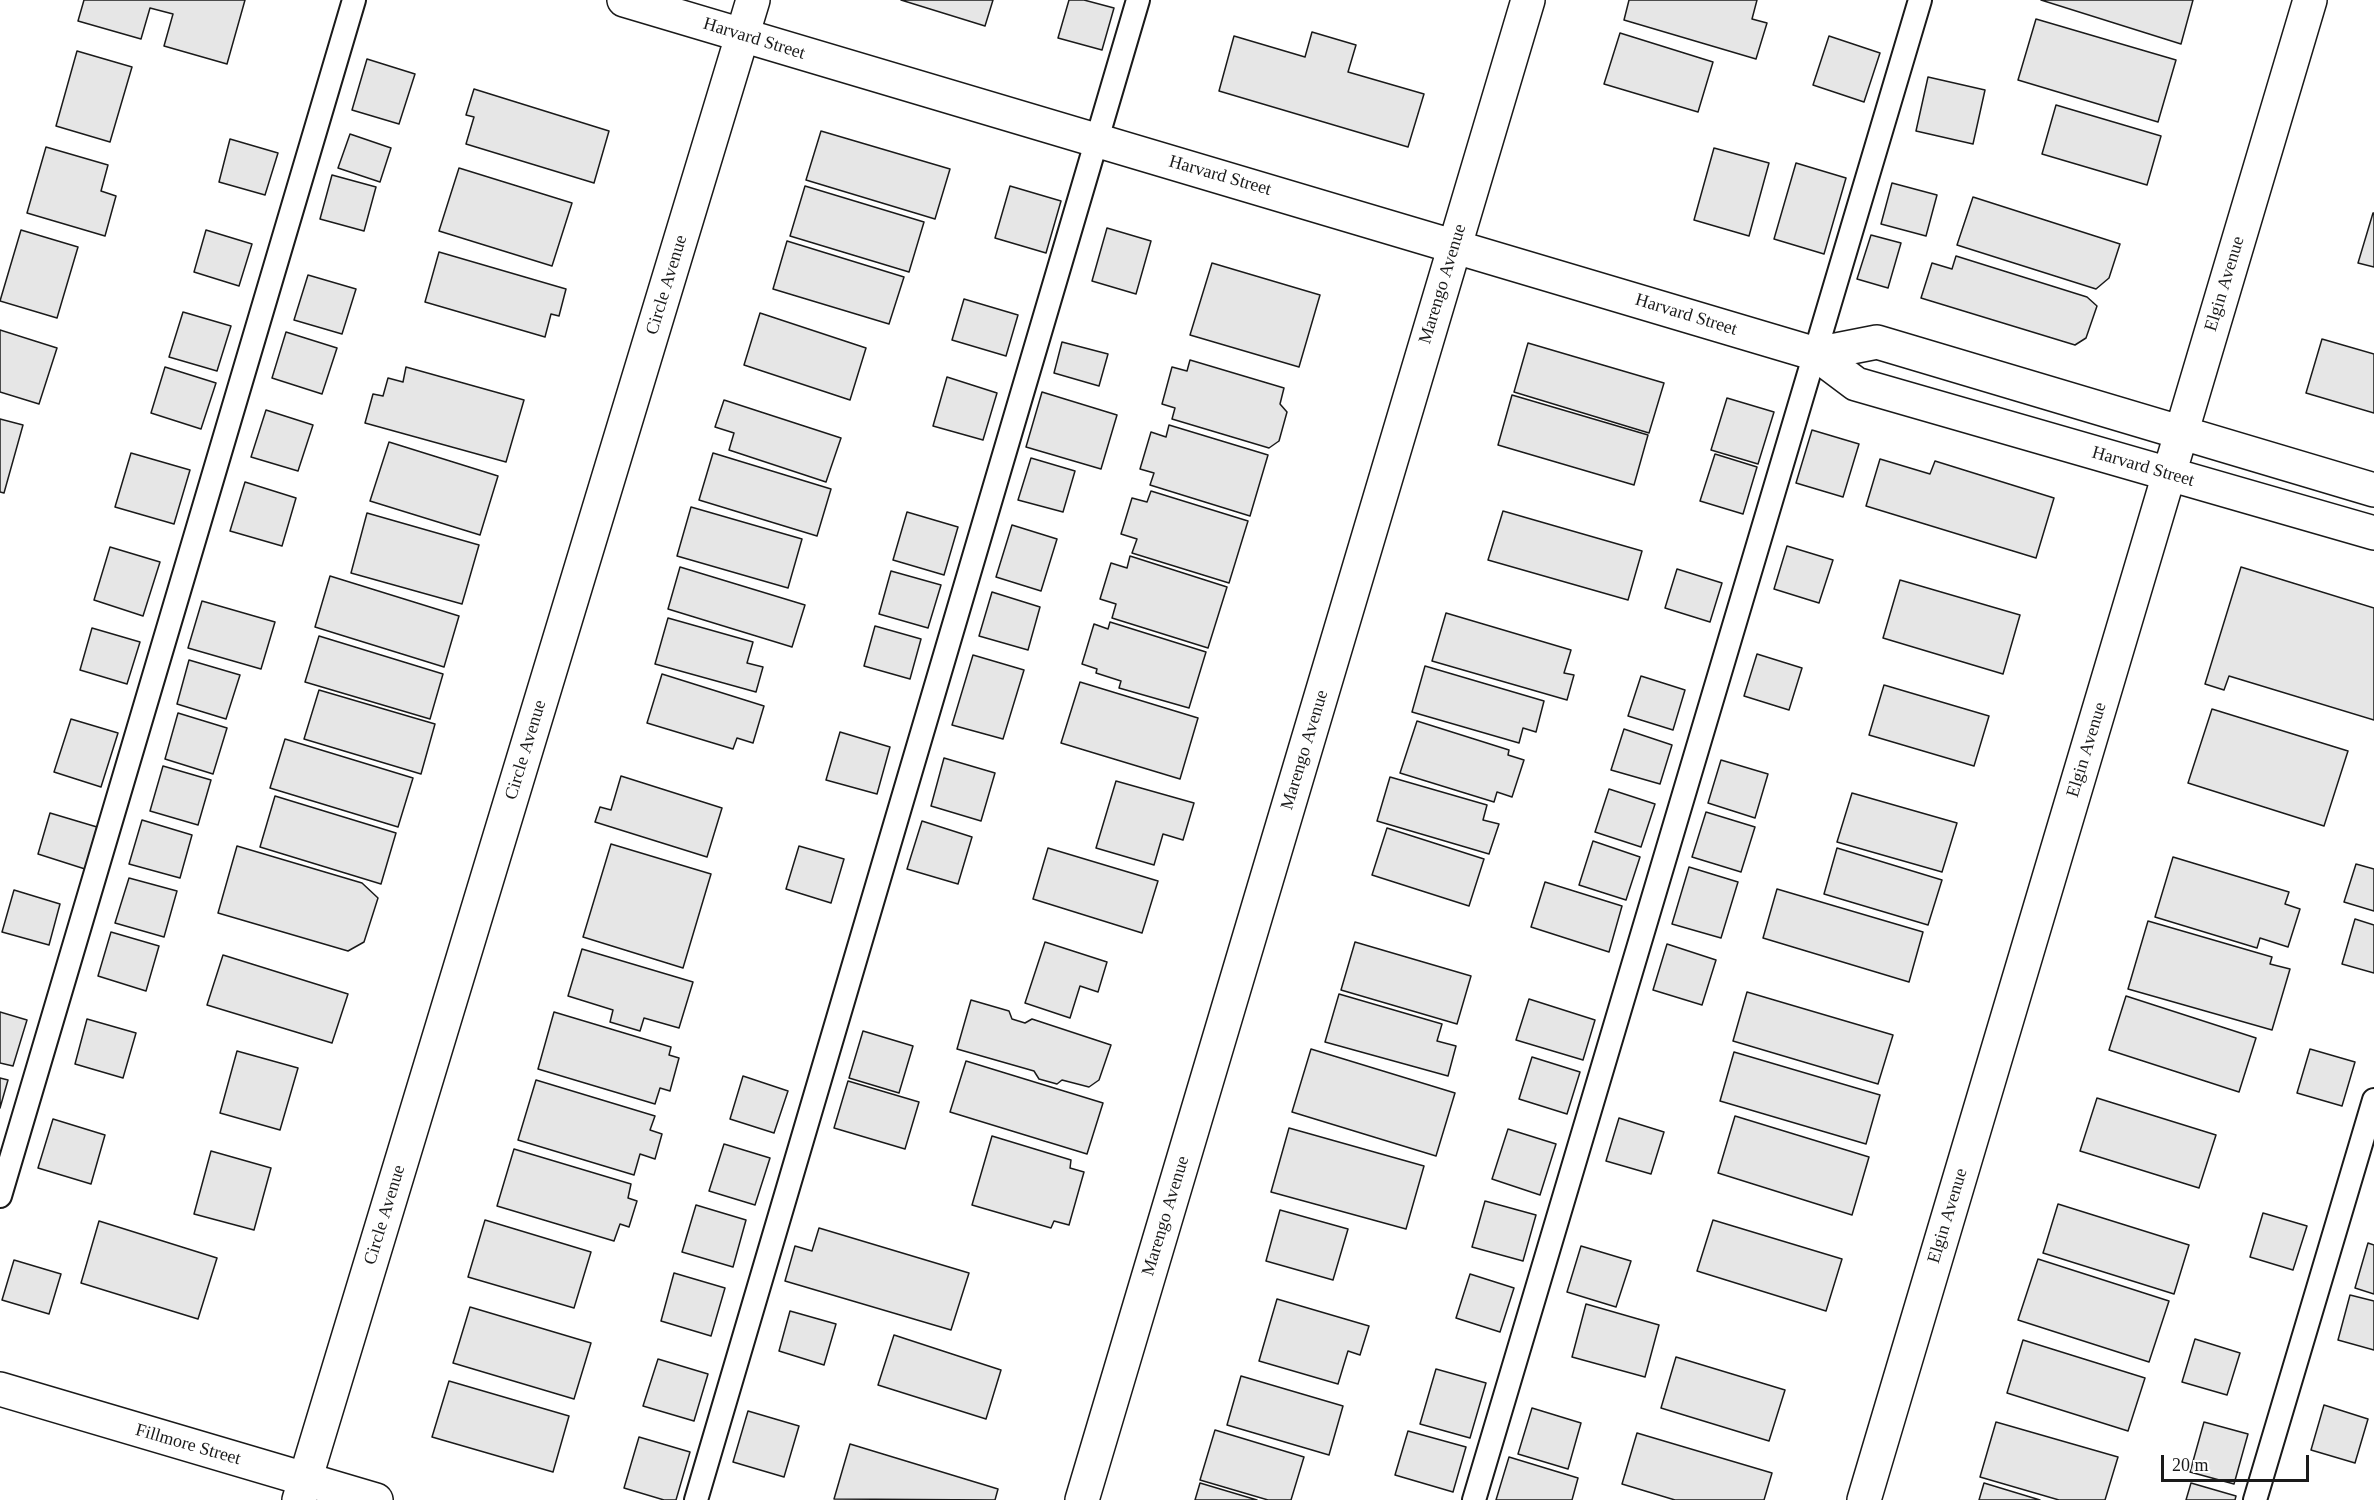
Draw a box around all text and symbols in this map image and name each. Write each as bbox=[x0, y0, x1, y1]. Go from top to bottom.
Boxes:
street label: Harvard Street bbox=[700, 13, 808, 65]
street label: Harvard Street bbox=[1166, 151, 1274, 201]
street label: Marengo Avenue bbox=[1415, 221, 1471, 347]
street label: Circle Avenue bbox=[642, 233, 692, 337]
street label: Elgin Avenue bbox=[2200, 234, 2250, 334]
street label: Harvard Street bbox=[1632, 289, 1740, 341]
street label: Harvard Street bbox=[2089, 442, 2197, 492]
street label: Marengo Avenue bbox=[1277, 687, 1333, 813]
street label: Circle Avenue bbox=[501, 698, 551, 802]
street label: Elgin Avenue bbox=[2062, 700, 2112, 800]
street label: Marengo Avenue bbox=[1138, 1153, 1194, 1279]
street label: Circle Avenue bbox=[360, 1163, 410, 1267]
street label: Elgin Avenue bbox=[1923, 1166, 1973, 1266]
street label: Fillmore Street bbox=[133, 1420, 243, 1470]
scale bar bbox=[2164, 1443, 2312, 1481]
text: 20 m bbox=[2172, 1455, 2209, 1475]

